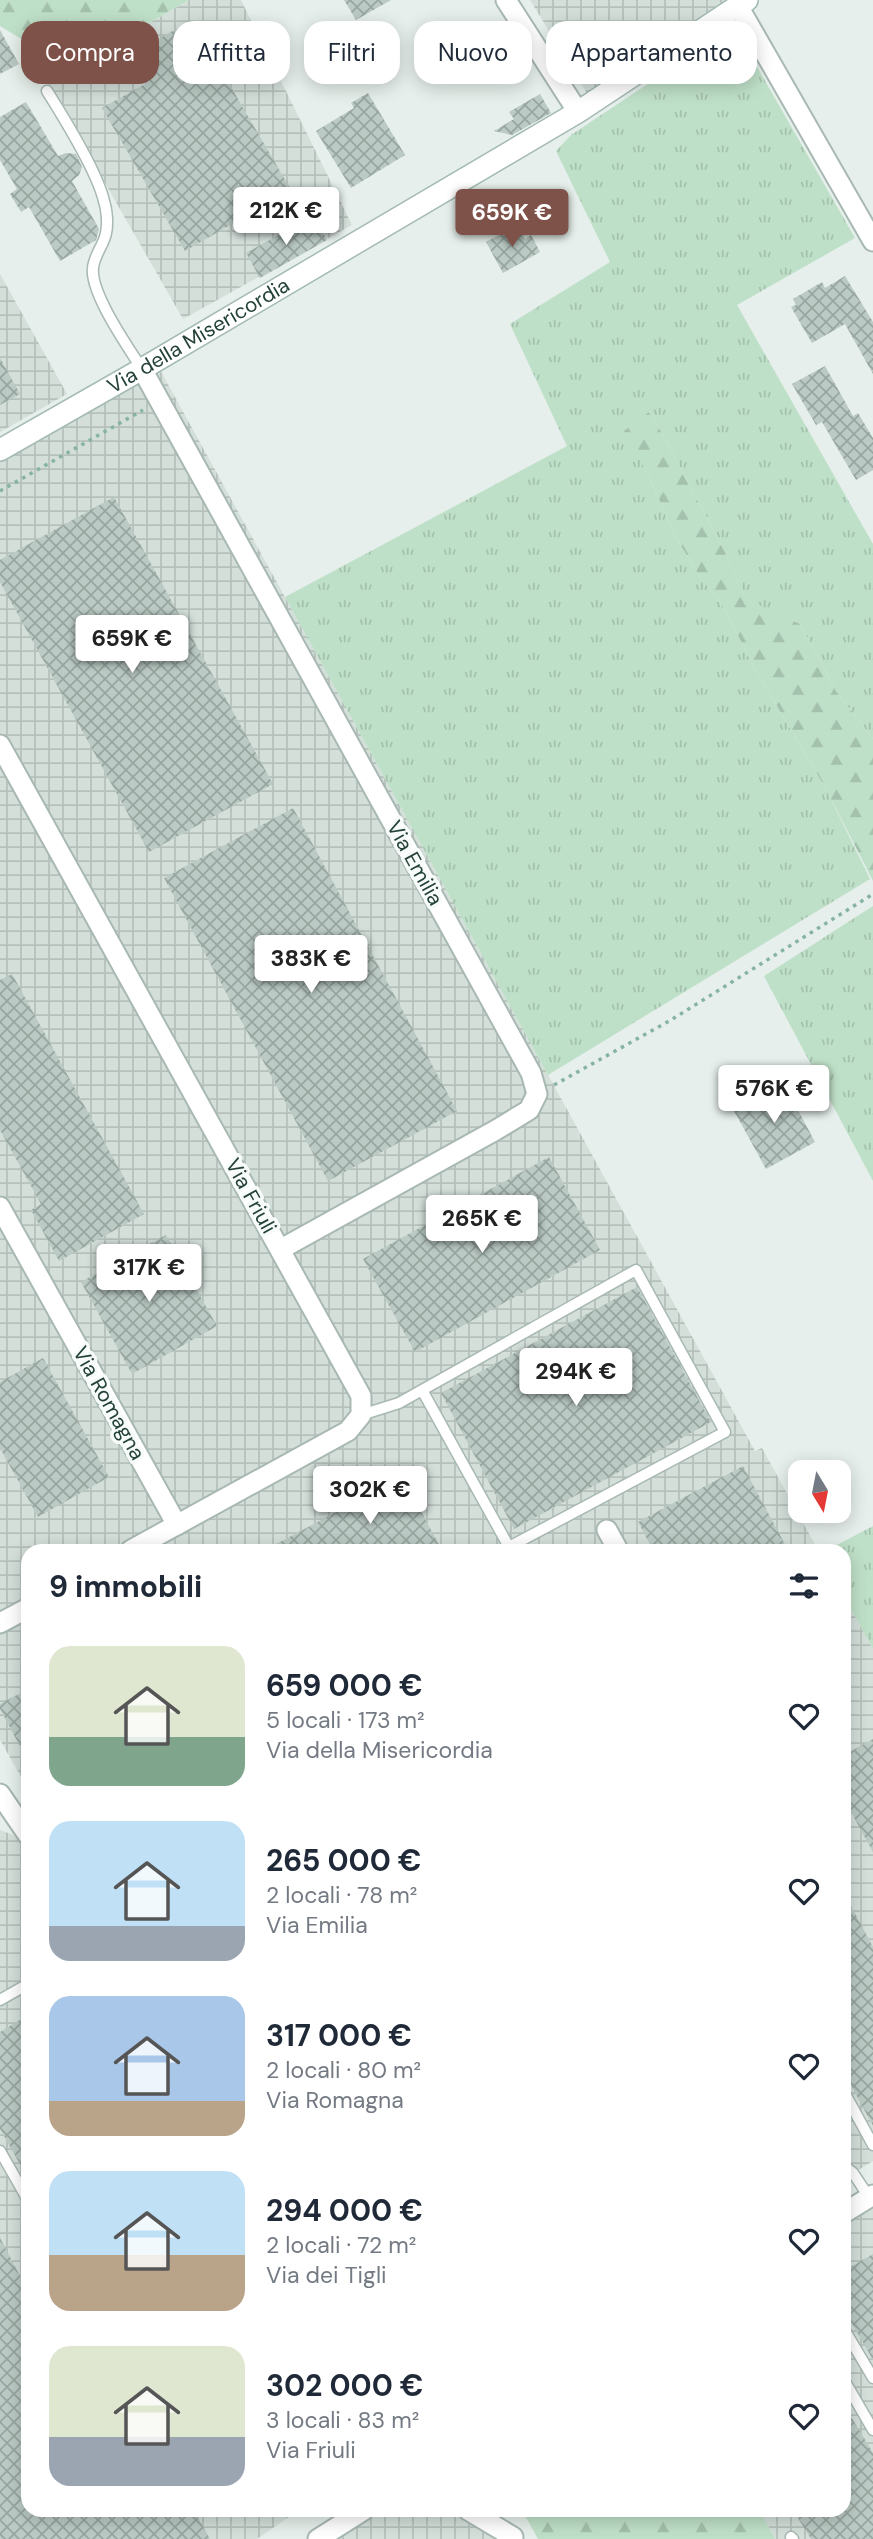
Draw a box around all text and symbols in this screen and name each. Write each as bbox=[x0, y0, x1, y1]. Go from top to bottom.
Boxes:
chip: Compra bbox=[21, 21, 159, 84]
chip: Affitta bbox=[173, 21, 290, 84]
chip: Filtri bbox=[304, 21, 400, 84]
chip: Nuovo bbox=[414, 21, 532, 84]
chip: Appartamento bbox=[546, 21, 757, 84]
pin: 212K € bbox=[229, 188, 343, 247]
pin: 659K € bbox=[455, 190, 569, 249]
text: 212K € bbox=[249, 195, 323, 225]
text: 659K € bbox=[471, 197, 553, 227]
street label: Via della Misericordia bbox=[102, 271, 295, 400]
pin: 659K € bbox=[75, 616, 189, 675]
text: 659K € bbox=[91, 623, 173, 653]
street label: Via Emilia bbox=[380, 816, 450, 910]
pin: 383K € bbox=[254, 936, 368, 995]
text: 383K € bbox=[271, 943, 351, 973]
pin: 576K € bbox=[717, 1066, 831, 1125]
text: 576K € bbox=[734, 1073, 814, 1103]
street label: Via Friuli bbox=[219, 1153, 283, 1239]
pin: 265K € bbox=[425, 1196, 539, 1255]
text: 265K € bbox=[442, 1203, 522, 1233]
pin: 317K € bbox=[92, 1244, 206, 1304]
text: 317K € bbox=[112, 1252, 186, 1282]
street label: Via Romagna bbox=[66, 1341, 152, 1465]
pin: 294K € bbox=[519, 1348, 633, 1408]
text: 294K € bbox=[535, 1356, 617, 1386]
north arrow bbox=[788, 1460, 850, 1522]
map controls bbox=[788, 1460, 851, 1523]
pin: 302K € bbox=[313, 1466, 427, 1526]
text: 302K € bbox=[329, 1474, 411, 1504]
text: 9 immobili bbox=[49, 1567, 202, 1606]
icon: filters bbox=[785, 1567, 823, 1605]
text: 659 000 € bbox=[266, 1666, 423, 1705]
icon: home bbox=[105, 1674, 189, 1758]
icon: heart bbox=[785, 1697, 823, 1735]
text: 5 locali · 173 m² bbox=[266, 1705, 425, 1735]
text: Via della Misericordia bbox=[266, 1735, 493, 1765]
text: 265 000 € bbox=[266, 1841, 422, 1880]
icon: home bbox=[105, 1849, 189, 1933]
icon: heart bbox=[785, 1872, 823, 1910]
text: 2 locali · 78 m² bbox=[266, 1880, 417, 1910]
text: Via Emilia bbox=[266, 1910, 368, 1940]
text: 317 000 € bbox=[266, 2016, 412, 2055]
icon: home bbox=[105, 2024, 189, 2108]
icon: heart bbox=[785, 2047, 823, 2085]
text: 2 locali · 80 m² bbox=[266, 2055, 421, 2085]
text: Via Romagna bbox=[266, 2085, 404, 2115]
text: 294 000 € bbox=[266, 2191, 423, 2230]
icon: home bbox=[105, 2199, 189, 2283]
icon: heart bbox=[785, 2222, 823, 2260]
text: 2 locali · 72 m² bbox=[266, 2230, 416, 2260]
text: Via dei Tigli bbox=[266, 2260, 387, 2290]
text: 302 000 € bbox=[266, 2366, 424, 2405]
icon: home bbox=[105, 2374, 189, 2458]
icon: heart bbox=[785, 2397, 823, 2435]
text: 3 locali · 83 m² bbox=[266, 2405, 419, 2435]
text: Via Friuli bbox=[266, 2435, 356, 2465]

